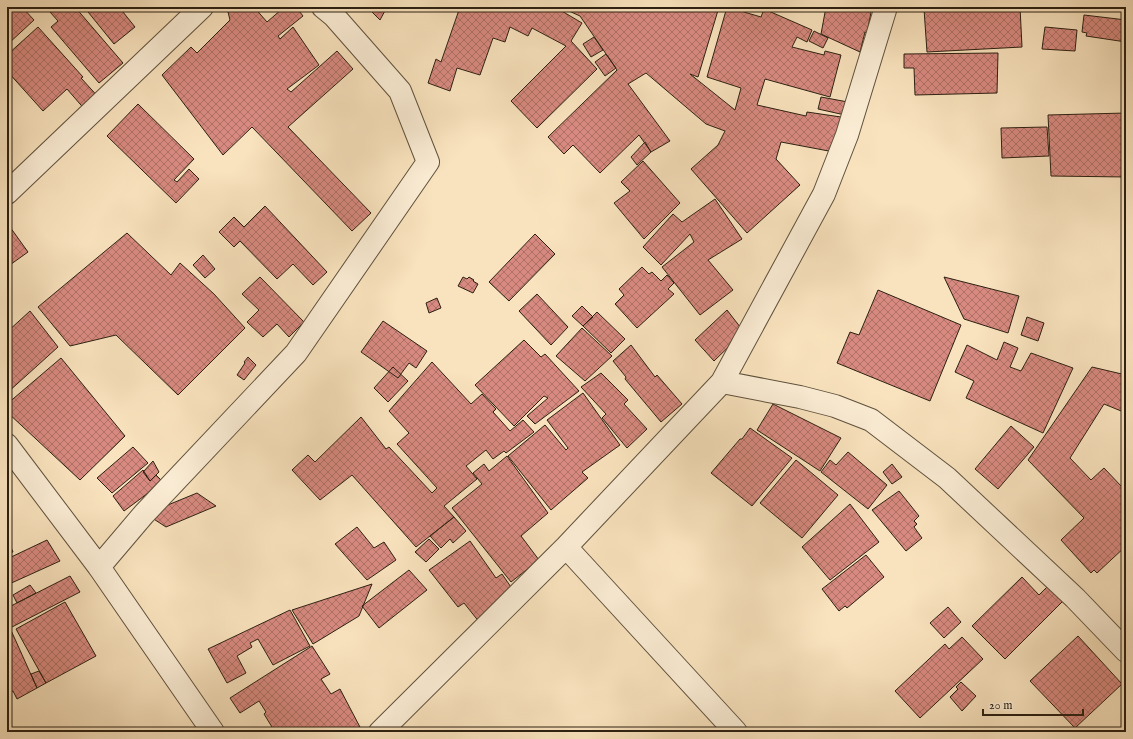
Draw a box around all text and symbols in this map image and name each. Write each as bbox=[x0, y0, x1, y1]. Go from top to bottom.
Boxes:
scale bar bbox=[983, 691, 1083, 717]
text: 20 m bbox=[989, 698, 1012, 713]

